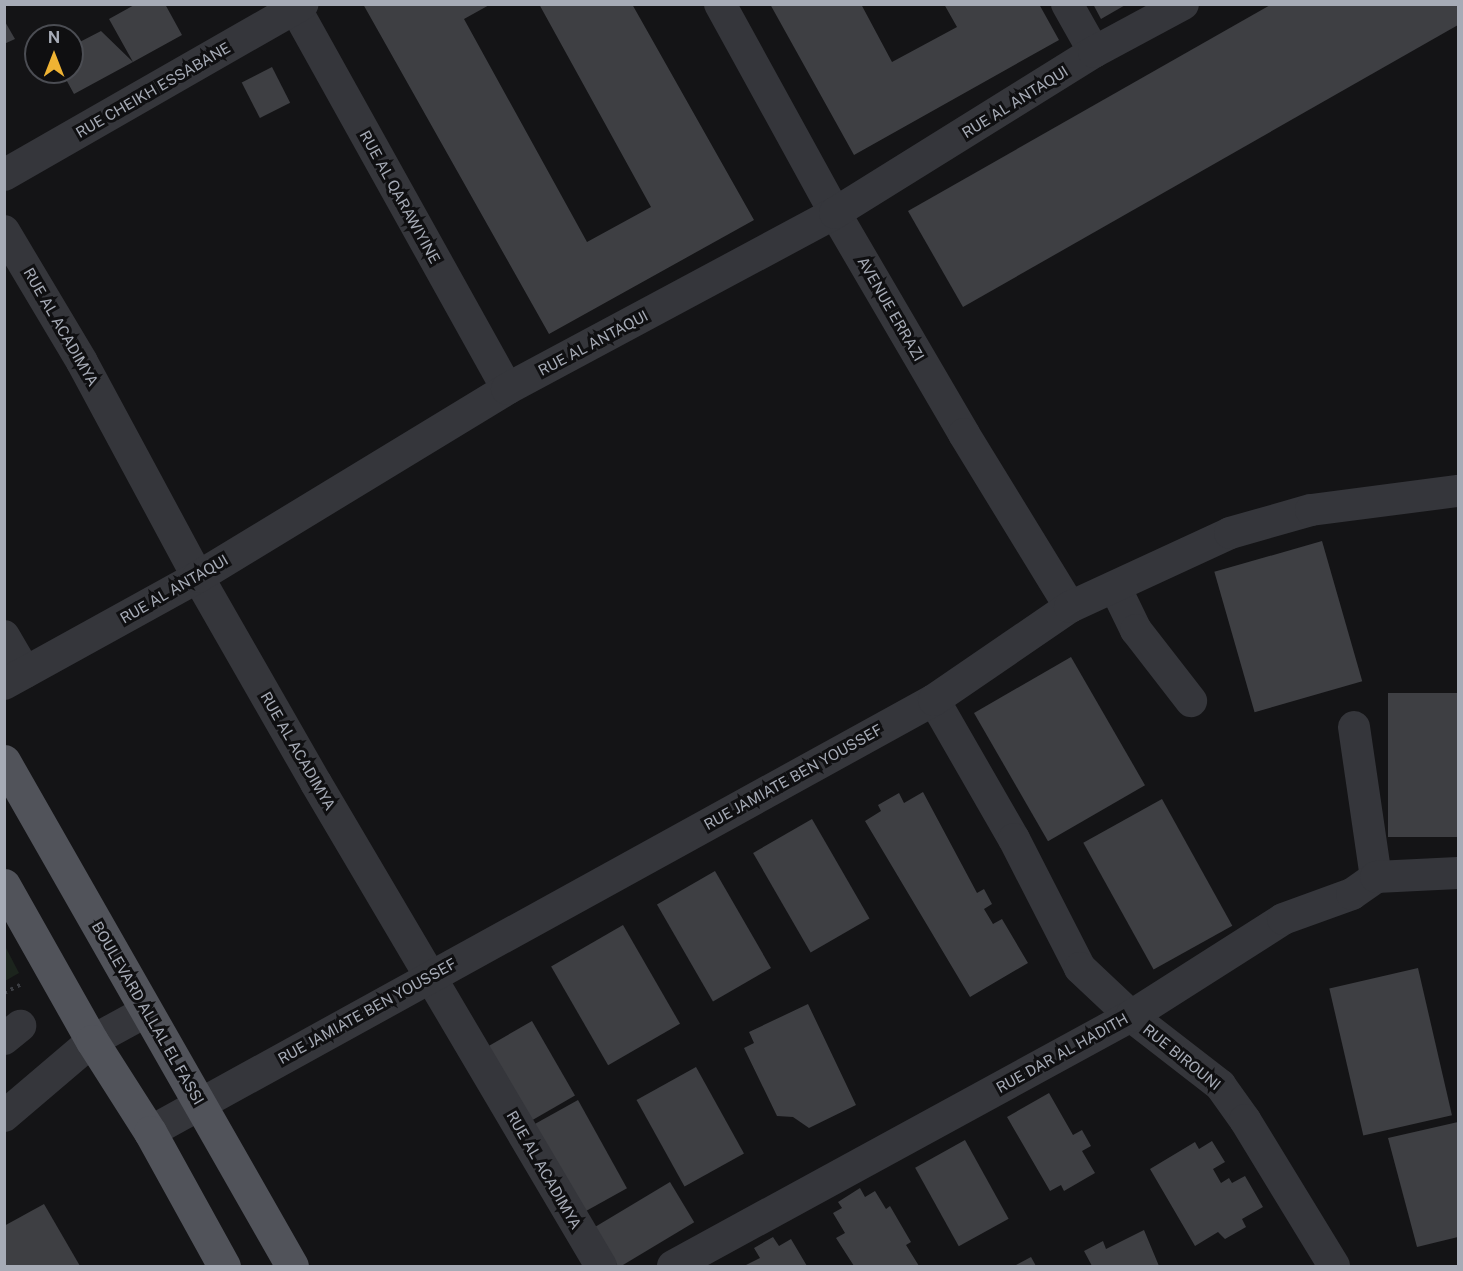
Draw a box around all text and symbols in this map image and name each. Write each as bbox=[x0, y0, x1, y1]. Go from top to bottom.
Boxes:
north arrow bbox=[24, 24, 84, 84]
text: N bbox=[48, 28, 60, 47]
street label: RUE CHEIKH ESSABANE bbox=[73, 38, 233, 142]
street label: RUE AL ANTAQUI bbox=[959, 62, 1071, 142]
street label: RUE AL QARAWIYINE bbox=[356, 127, 444, 267]
street label: AVENUE ERRAZI bbox=[854, 254, 928, 364]
street label: RUE AL ACADIMYA bbox=[20, 265, 102, 389]
street label: RUE AL ANTAQUI bbox=[535, 306, 651, 380]
street label: RUE AL ANTAQUI bbox=[117, 551, 231, 627]
street label: RUE AL ACADIMYA bbox=[257, 689, 339, 813]
street label: RUE JAMIATE BEN YOUSSEF bbox=[701, 720, 885, 834]
street label: BOULEVARD ALLAL EL FASSI bbox=[88, 918, 208, 1108]
street label: RUE JAMIATE BEN YOUSSEF bbox=[275, 954, 459, 1068]
street label: RUE DAR AL HADITH bbox=[993, 1009, 1131, 1097]
street label: RUE BIROUNI bbox=[1140, 1020, 1224, 1094]
street label: RUE AL ACADIMYA bbox=[503, 1108, 585, 1232]

